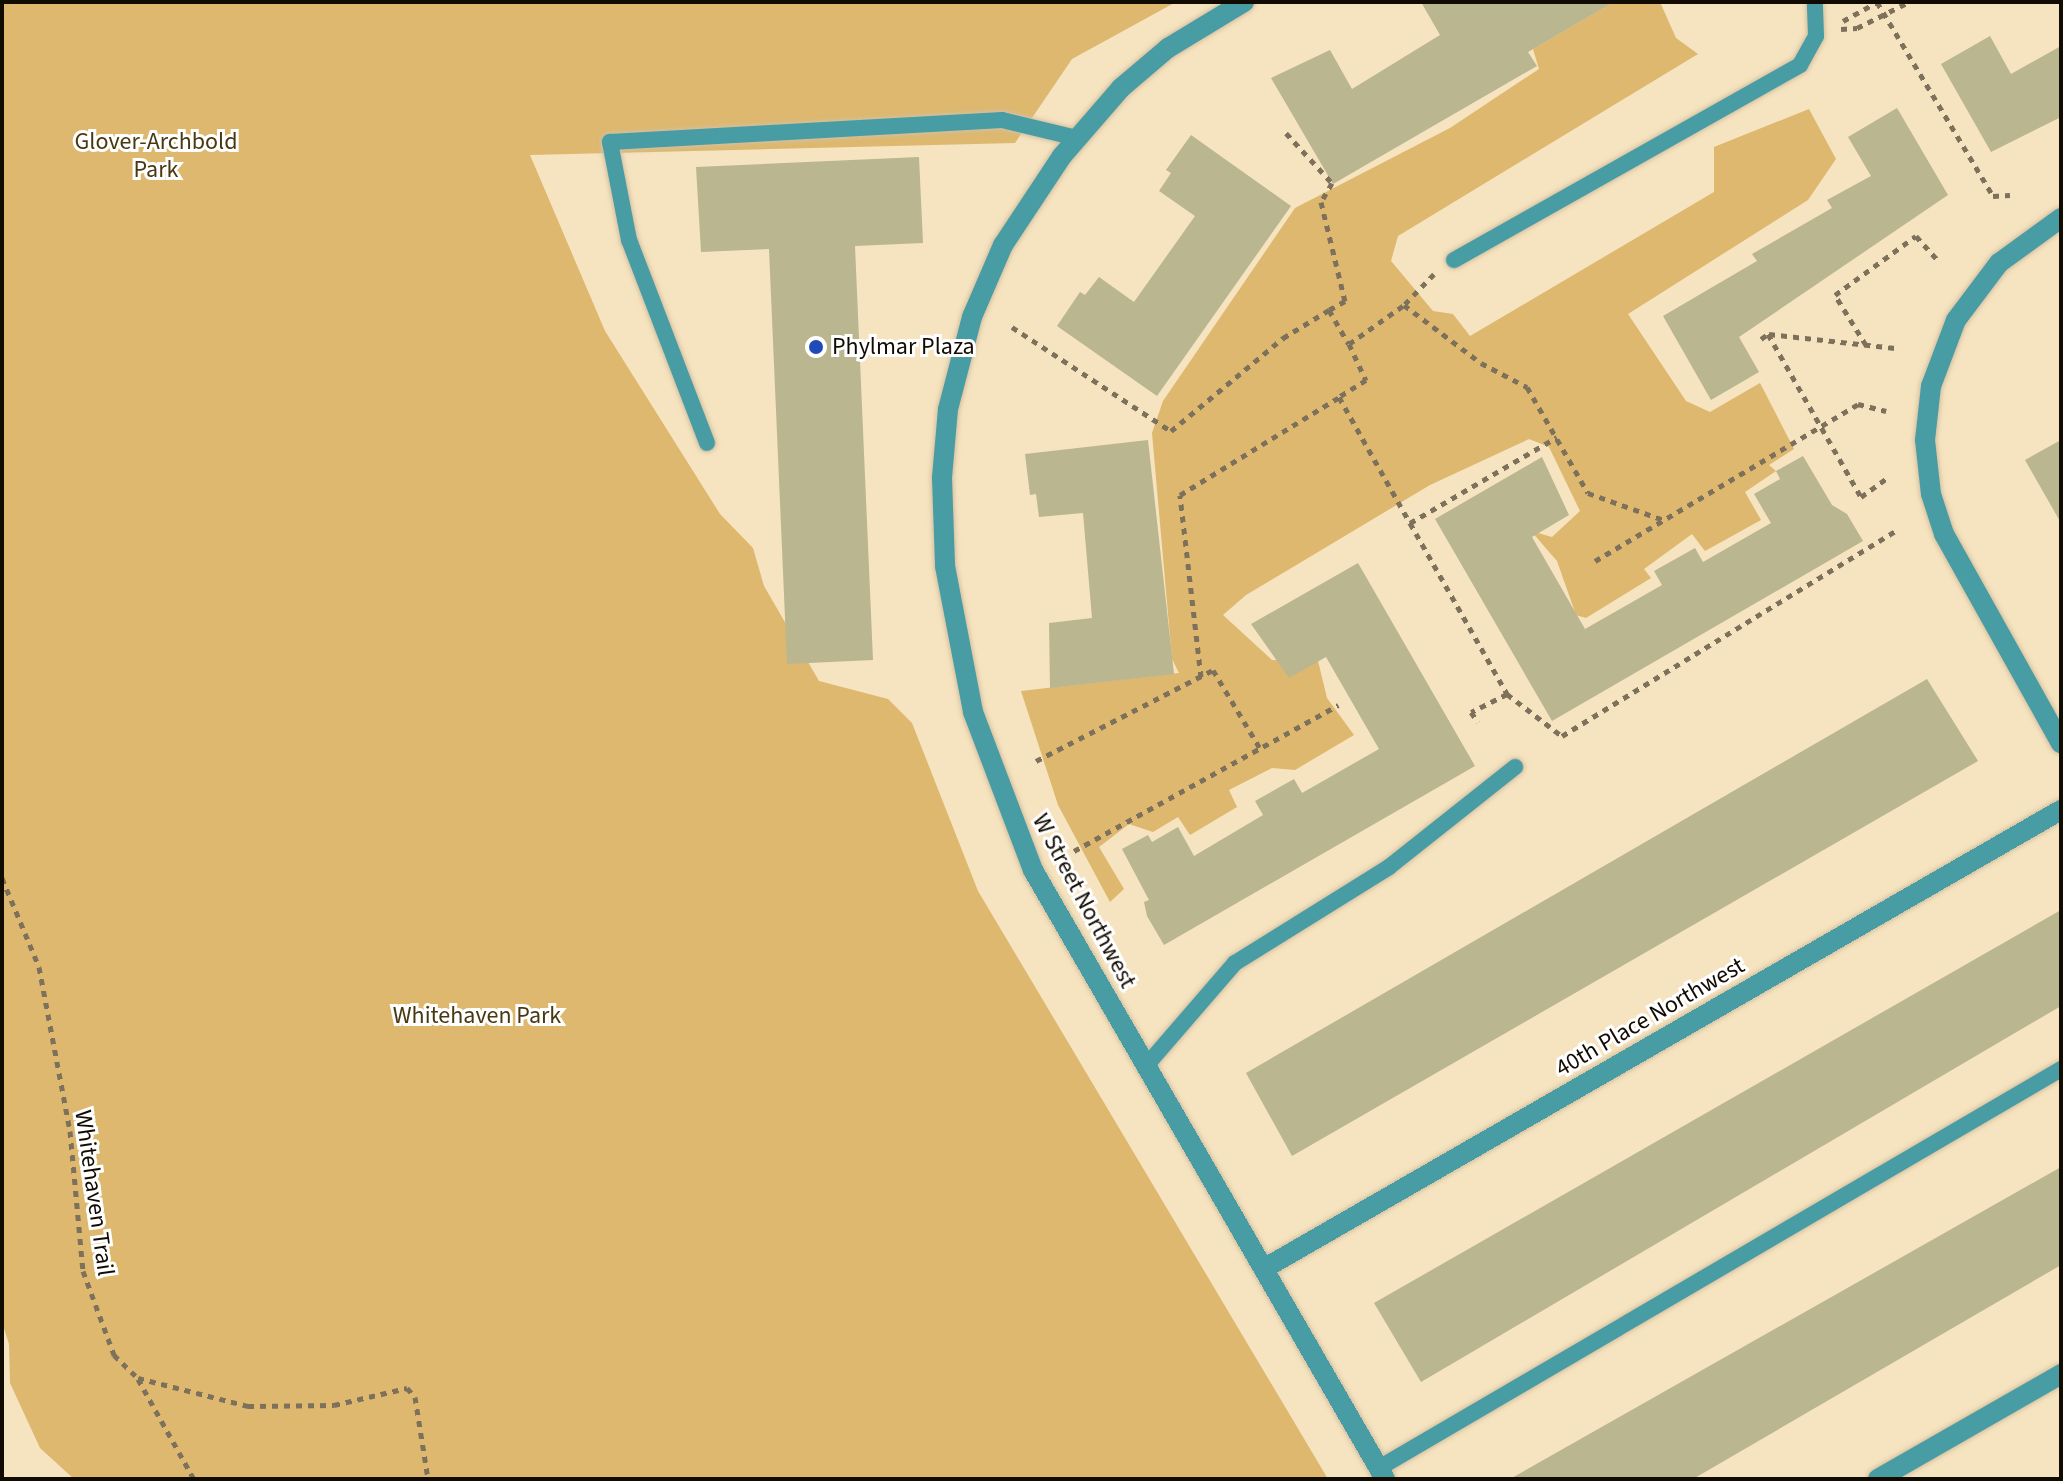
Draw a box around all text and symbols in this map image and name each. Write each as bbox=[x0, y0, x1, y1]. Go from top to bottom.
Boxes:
park label: Glover-Archbold Park bbox=[75, 128, 237, 184]
place label: Phylmar Plaza bbox=[832, 333, 975, 361]
marker: Phylmar Plaza bbox=[807, 338, 825, 356]
street label: W Street Northwest bbox=[1026, 809, 1142, 993]
street label: 40th Place Northwest bbox=[1550, 951, 1750, 1083]
park label: Whitehaven Park bbox=[393, 1002, 561, 1030]
street label: Whitehaven Trail bbox=[68, 1108, 120, 1278]

